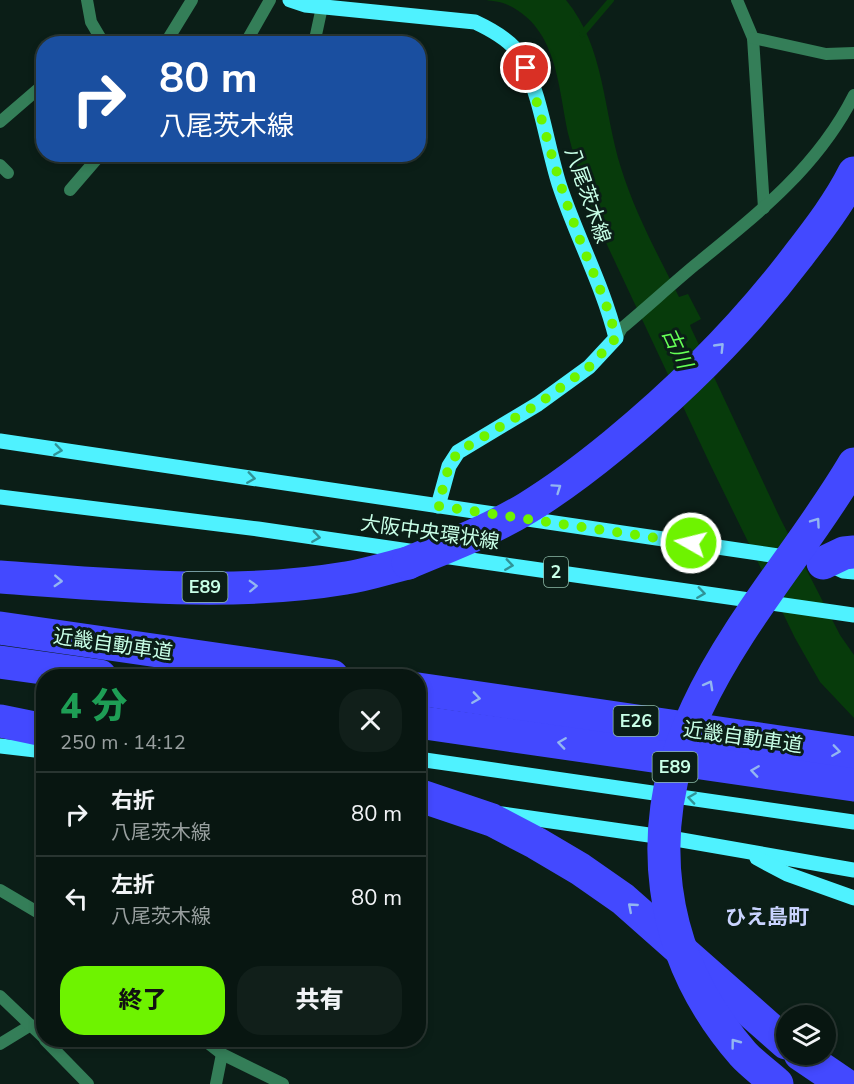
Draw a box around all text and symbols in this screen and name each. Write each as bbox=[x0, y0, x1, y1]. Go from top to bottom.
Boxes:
pin bbox=[500, 42, 551, 93]
text: 80 m bbox=[159, 50, 258, 107]
icon: arrive bbox=[509, 51, 542, 84]
icon: right bbox=[60, 60, 138, 138]
text: 八尾茨木線 bbox=[159, 108, 294, 145]
street label: 八尾茨木線 bbox=[558, 143, 617, 247]
water label: 古川 bbox=[655, 323, 699, 375]
one-way arrow bbox=[713, 343, 724, 353]
one-way arrow bbox=[53, 443, 62, 455]
one-way arrow bbox=[246, 472, 255, 484]
one-way arrow bbox=[551, 483, 561, 495]
street label: 大阪中央環状線 bbox=[359, 509, 501, 556]
position arrow bbox=[659, 511, 723, 575]
one-way arrow bbox=[809, 518, 820, 529]
one-way arrow bbox=[311, 531, 320, 543]
road number: 2 bbox=[544, 557, 568, 587]
one-way arrow bbox=[504, 559, 513, 571]
road number: E89 bbox=[182, 572, 228, 602]
one-way arrow bbox=[54, 575, 63, 588]
one-way arrow bbox=[249, 580, 258, 593]
one-way arrow bbox=[697, 586, 706, 598]
street label: 近畿自動車道 bbox=[52, 623, 174, 666]
one-way arrow bbox=[702, 681, 713, 691]
text: 4 分 bbox=[60, 682, 128, 731]
button: close bbox=[339, 689, 402, 752]
one-way arrow bbox=[472, 691, 481, 703]
road number: E26 bbox=[614, 706, 658, 736]
street label: 近畿自動車道 bbox=[682, 716, 804, 759]
text: 250 m · 14:12 bbox=[60, 729, 186, 756]
one-way arrow bbox=[557, 737, 566, 749]
one-way arrow bbox=[831, 744, 840, 756]
road number: E89 bbox=[652, 752, 698, 782]
one-way arrow bbox=[750, 765, 759, 777]
text: 右折 bbox=[111, 786, 155, 816]
one-way arrow bbox=[688, 793, 697, 805]
icon: right bbox=[60, 798, 93, 831]
text: 80 m bbox=[351, 799, 402, 829]
text: 八尾茨木線 bbox=[111, 819, 211, 846]
text: 左折 bbox=[111, 870, 155, 900]
icon: left bbox=[60, 882, 93, 915]
text: 80 m bbox=[351, 883, 402, 913]
text: 八尾茨木線 bbox=[111, 903, 211, 930]
one-way arrow bbox=[628, 903, 639, 914]
district label: ひえ島町 bbox=[725, 903, 809, 931]
button: 終了 bbox=[60, 966, 225, 1035]
button: 共有 bbox=[237, 966, 402, 1035]
map controls bbox=[776, 1005, 836, 1065]
button: layers bbox=[776, 1005, 836, 1065]
one-way arrow bbox=[732, 1039, 743, 1050]

